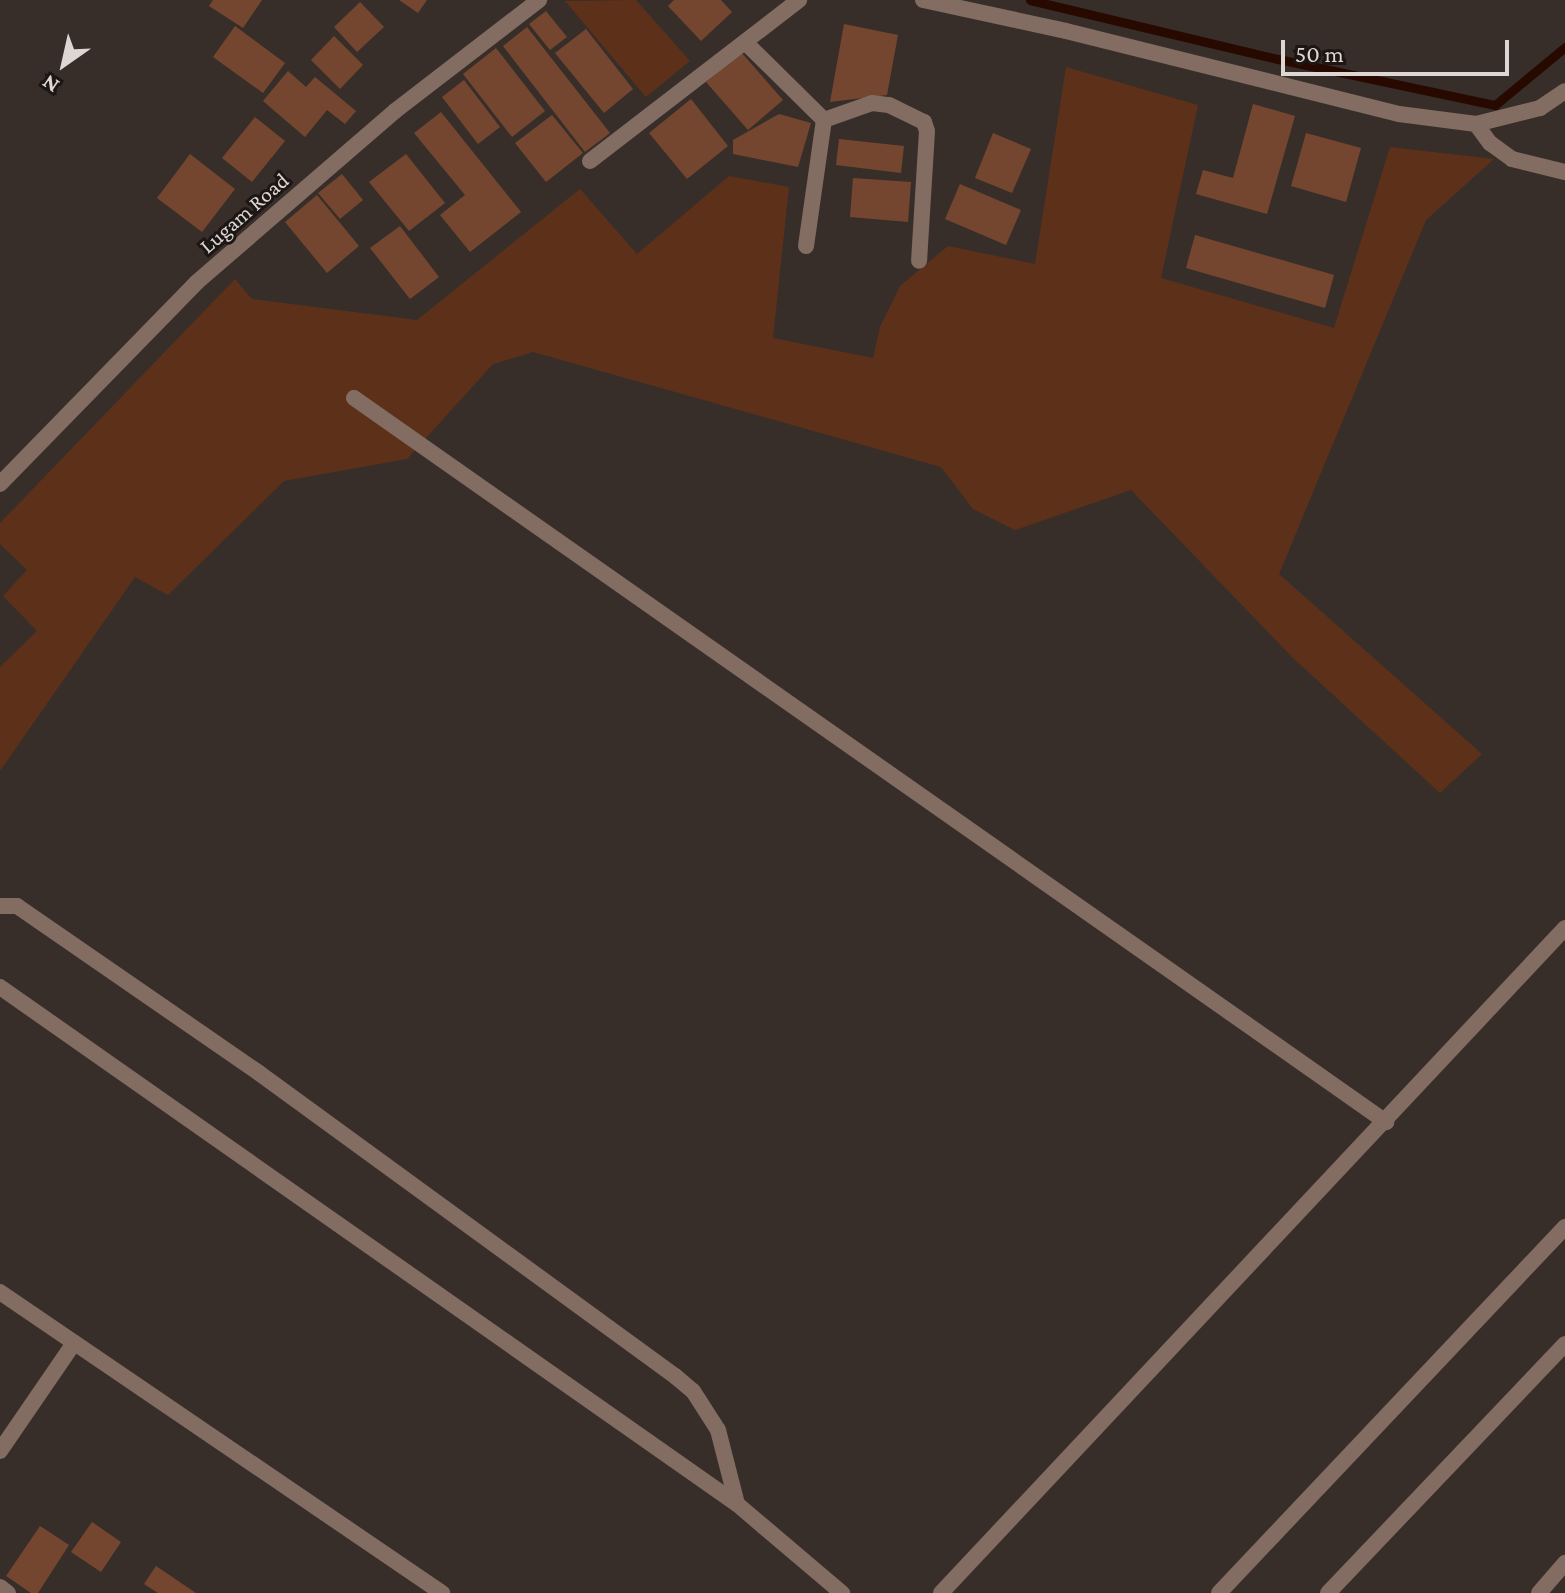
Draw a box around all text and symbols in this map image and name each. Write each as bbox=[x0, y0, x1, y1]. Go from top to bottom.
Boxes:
north arrow bbox=[24, 24, 104, 104]
scale bar bbox=[1285, 24, 1513, 74]
text: 50 m bbox=[1295, 40, 1344, 67]
text: N bbox=[37, 70, 64, 99]
street label: Lugam Road bbox=[194, 167, 294, 259]

